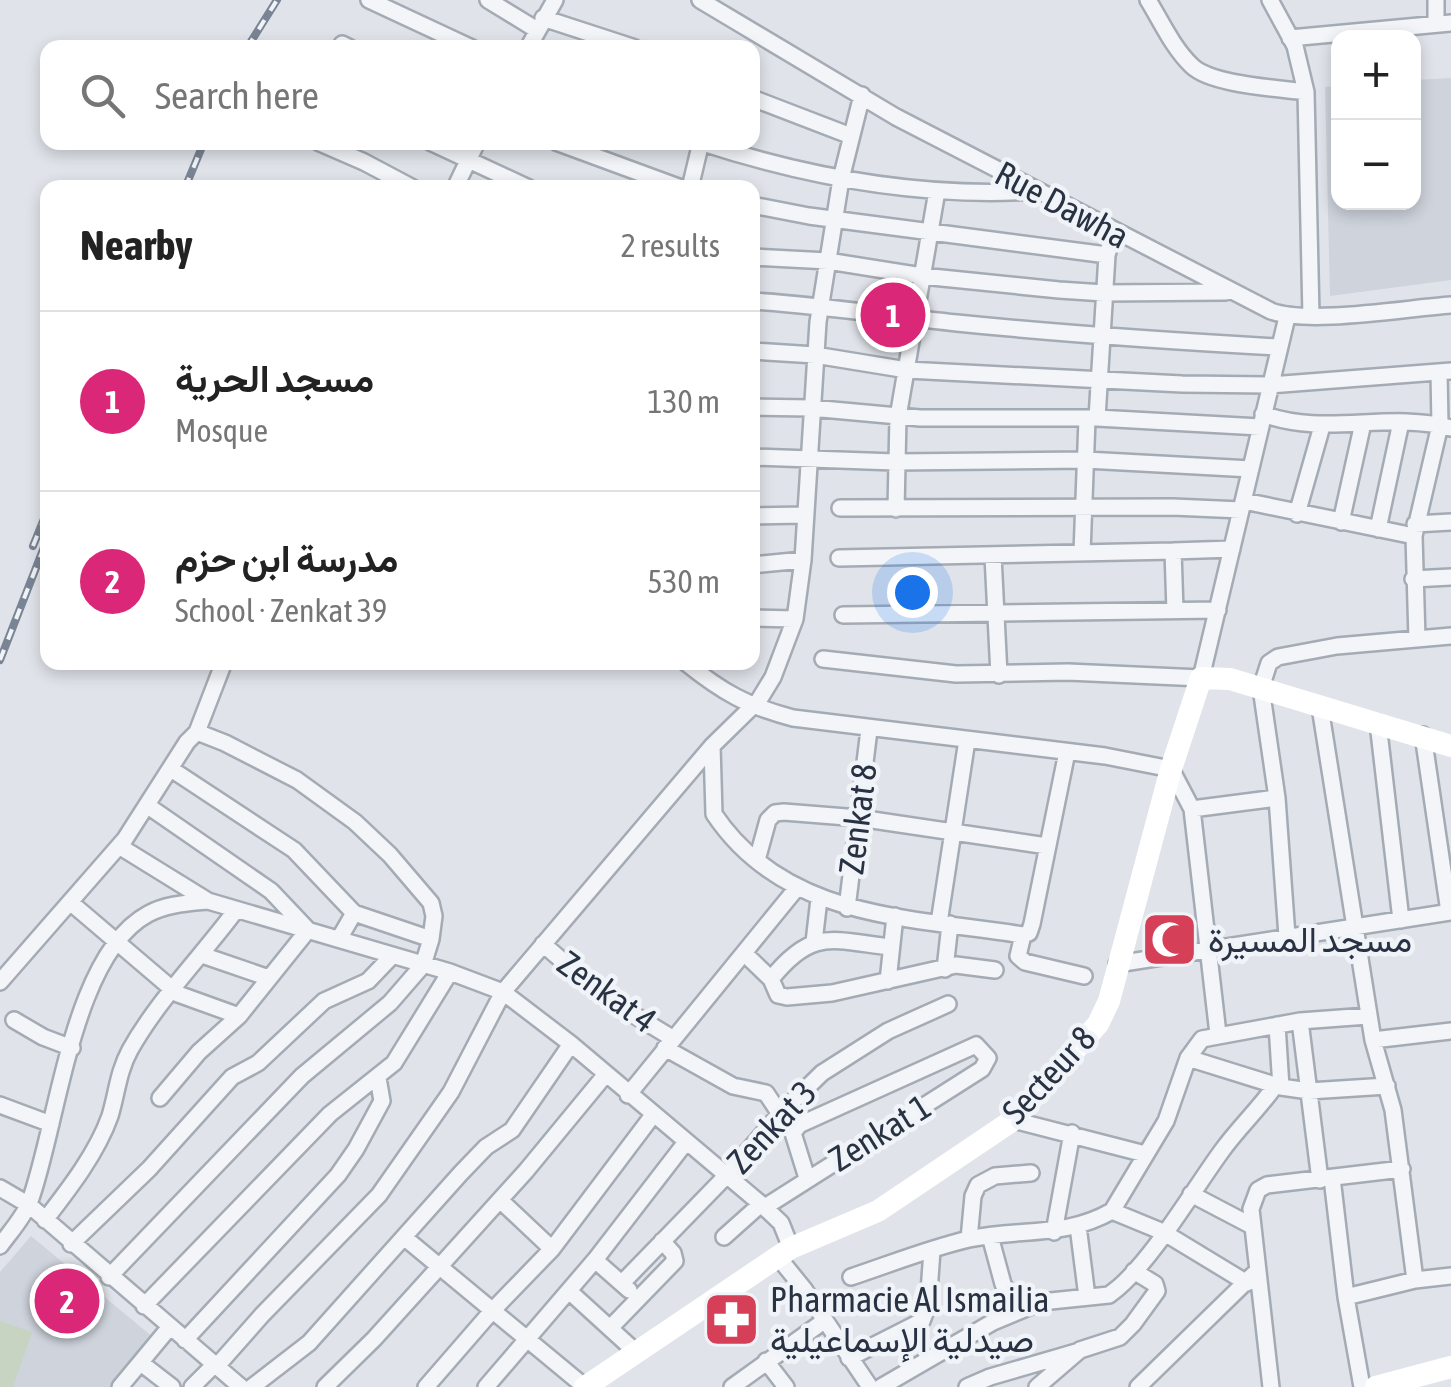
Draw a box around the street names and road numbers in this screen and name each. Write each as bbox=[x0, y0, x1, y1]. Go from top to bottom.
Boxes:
street label: Rue Dawha bbox=[989, 152, 1136, 256]
street label: Zenkat 8 bbox=[830, 761, 884, 877]
street label: Zenkat 4 bbox=[551, 942, 664, 1040]
street label: Secteur 8 bbox=[994, 1018, 1103, 1131]
street label: Zenkat 3 bbox=[719, 1072, 824, 1181]
street label: Zenkat 1 bbox=[822, 1086, 937, 1179]

